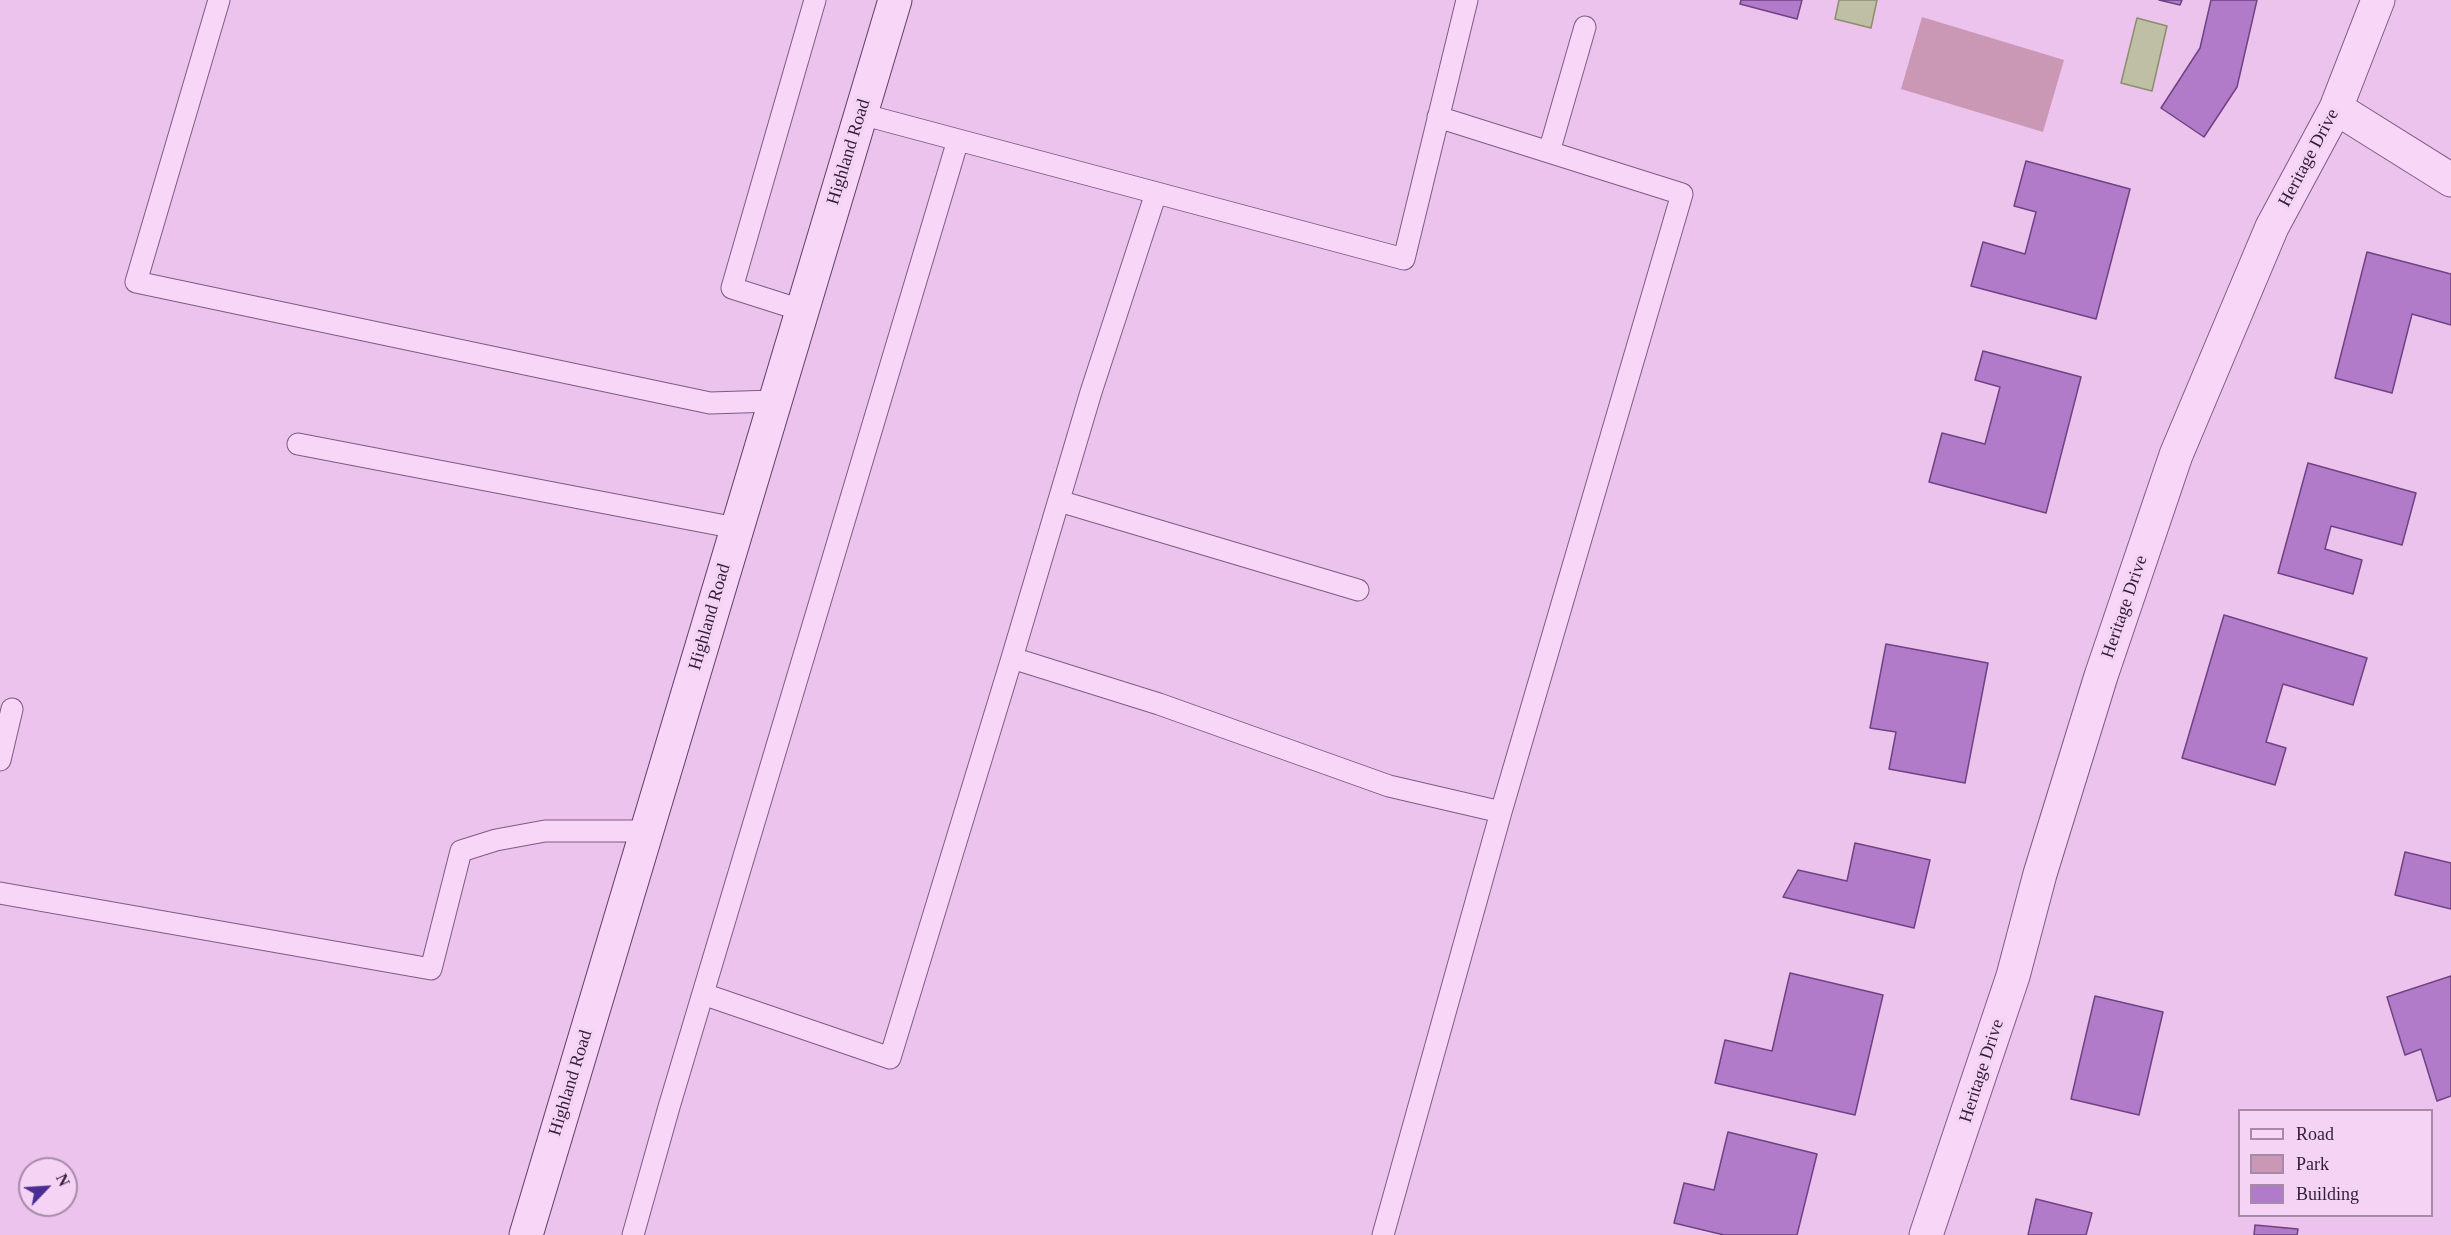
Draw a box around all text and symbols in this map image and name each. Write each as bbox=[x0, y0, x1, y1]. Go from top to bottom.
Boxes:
street label: Highland Road bbox=[823, 96, 875, 208]
street label: Heritage Drive bbox=[2274, 105, 2344, 211]
street label: Heritage Drive bbox=[2097, 553, 2153, 661]
street label: Highland Road bbox=[685, 561, 735, 673]
street label: Heritage Drive bbox=[1955, 1017, 2009, 1125]
street label: Highland Road bbox=[545, 1027, 597, 1139]
legend bbox=[2238, 1109, 2433, 1217]
text: Road bbox=[2296, 1124, 2334, 1144]
text: Park bbox=[2296, 1154, 2329, 1174]
north arrow bbox=[18, 1157, 78, 1217]
text: N bbox=[53, 1171, 73, 1189]
text: Building bbox=[2296, 1184, 2359, 1204]

